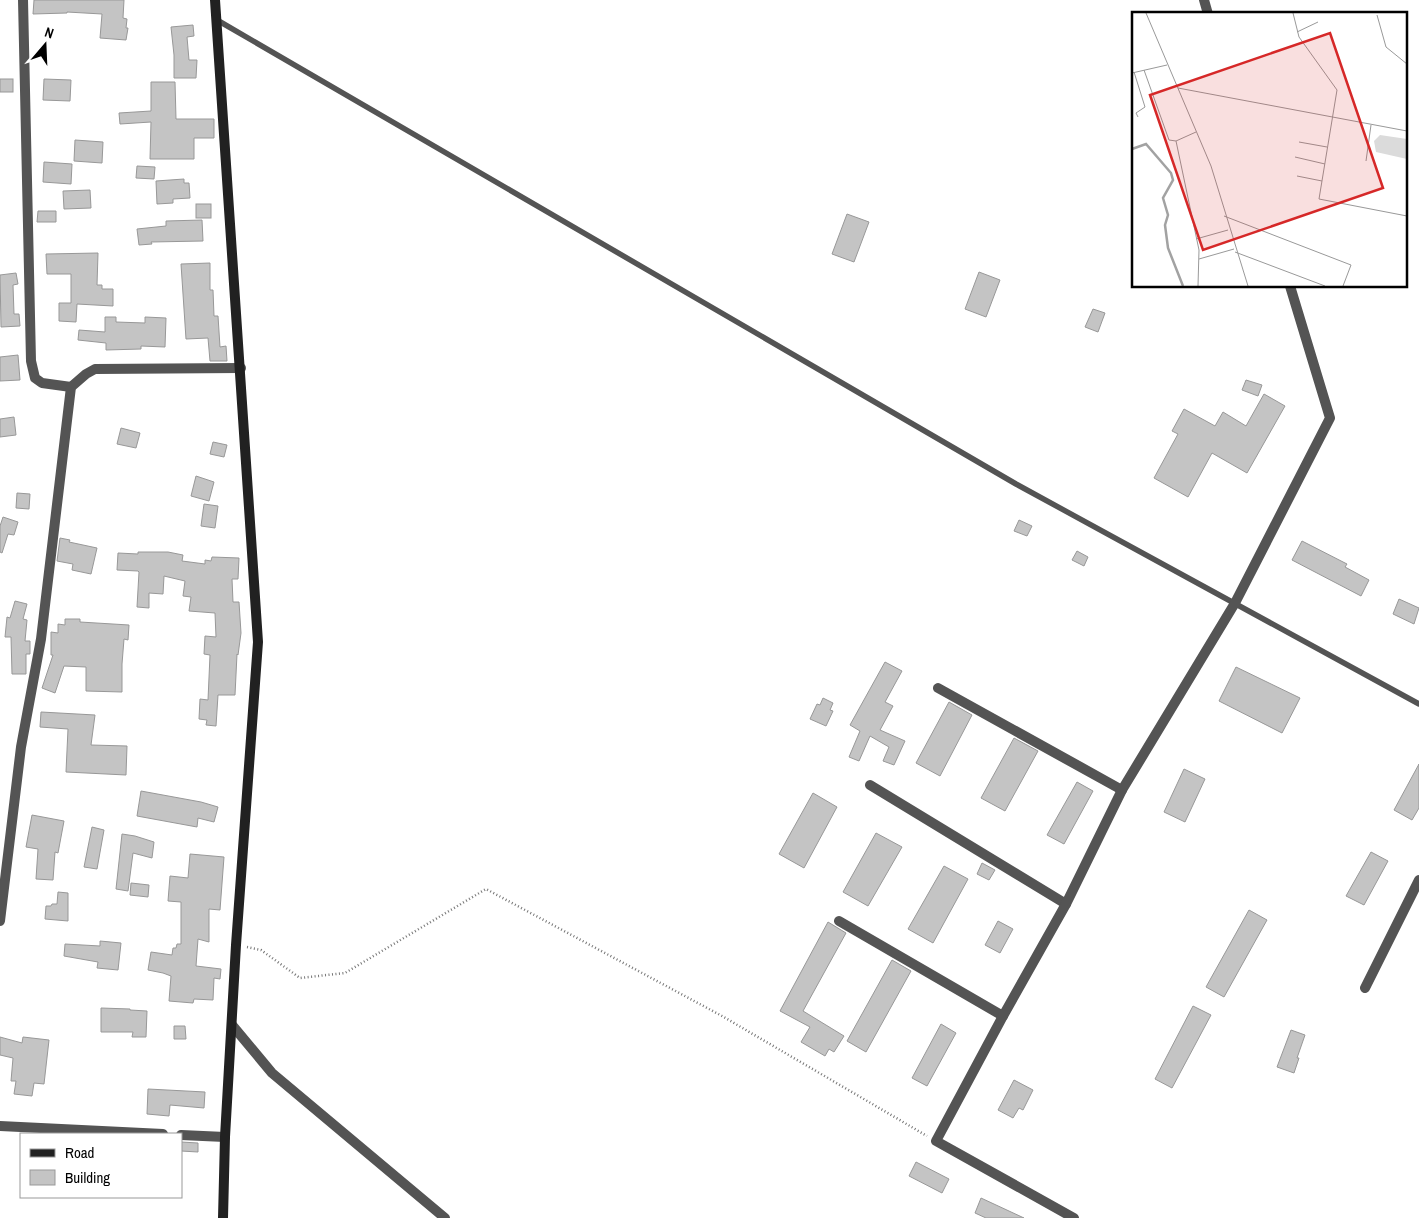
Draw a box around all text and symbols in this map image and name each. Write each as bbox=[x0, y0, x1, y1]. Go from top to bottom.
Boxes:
inset map bbox=[1132, 12, 1406, 288]
north arrow bbox=[20, 20, 70, 70]
text: N bbox=[42, 23, 56, 43]
legend bbox=[20, 1133, 182, 1198]
text: Road bbox=[65, 1142, 94, 1163]
text: Building bbox=[65, 1167, 110, 1188]

